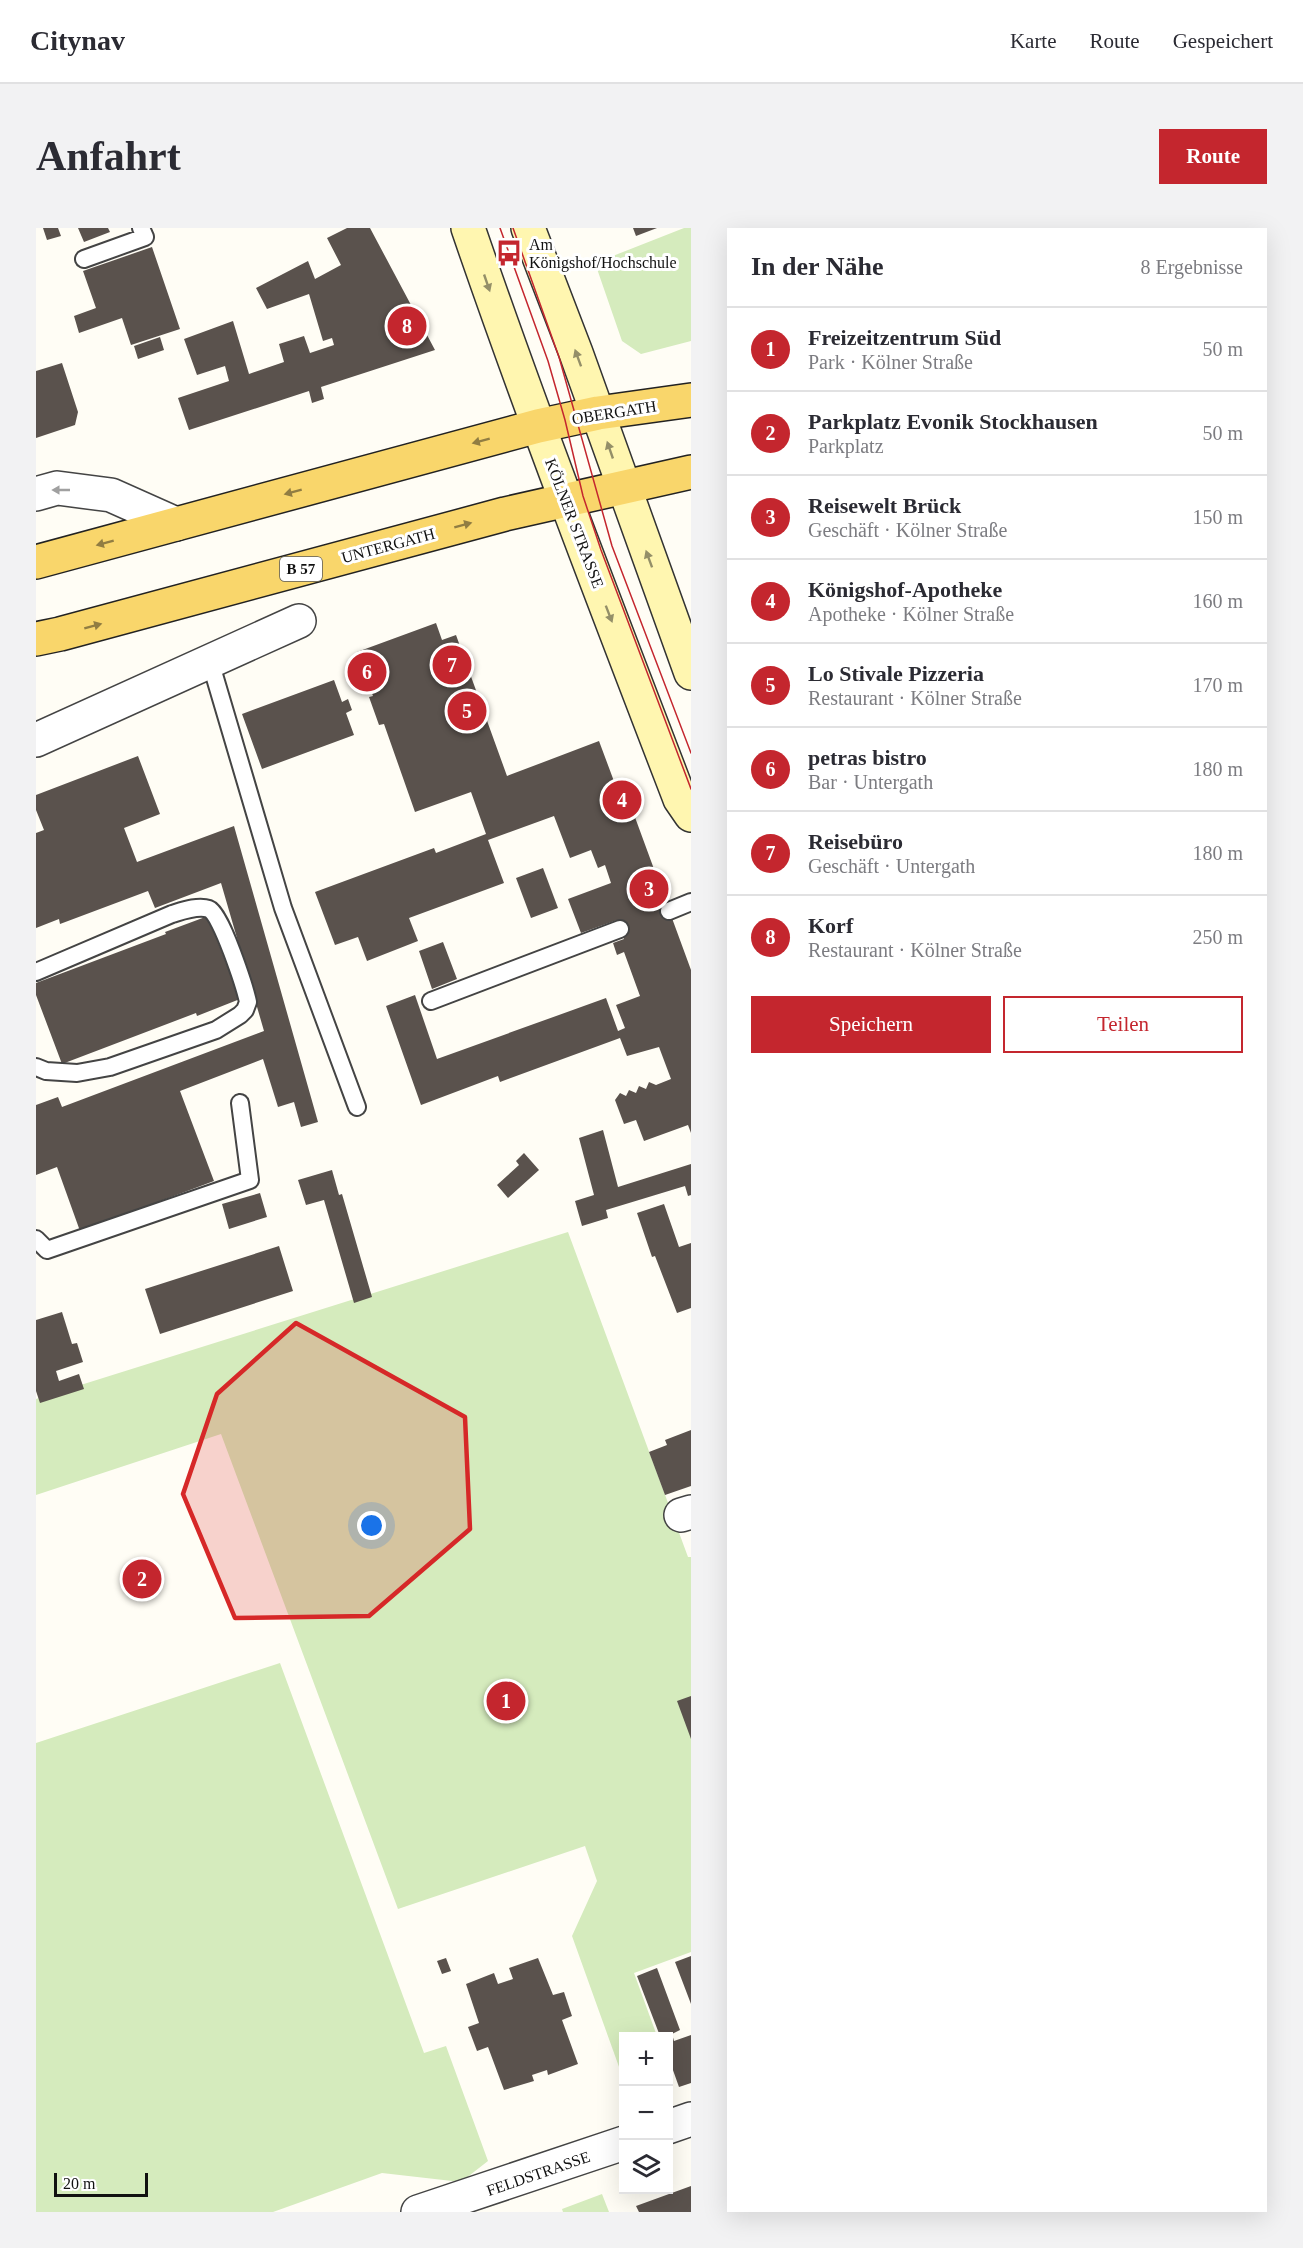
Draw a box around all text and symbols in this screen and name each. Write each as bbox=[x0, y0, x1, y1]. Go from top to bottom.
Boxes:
text: Citynav bbox=[30, 25, 125, 56]
text: Karte bbox=[1010, 29, 1057, 53]
text: Route bbox=[1090, 29, 1140, 53]
text: Gespeichert bbox=[1173, 29, 1273, 53]
button: Route bbox=[1159, 129, 1267, 184]
text: Anfahrt bbox=[36, 133, 181, 179]
place label: Am Königshof/Hochschule bbox=[529, 236, 677, 272]
bus stop icon: Am Königshof/Hochschule bbox=[494, 238, 524, 268]
text: In der Nähe bbox=[751, 252, 883, 281]
text: 8 Ergebnisse bbox=[1141, 256, 1243, 278]
one-way arrow bbox=[482, 274, 492, 292]
pin: 8 bbox=[388, 304, 427, 348]
text: Freizeitzentrum Süd bbox=[808, 325, 1001, 350]
text: 1 bbox=[766, 338, 776, 360]
text: 50 m bbox=[1202, 338, 1243, 360]
one-way arrow bbox=[573, 349, 583, 367]
text: Park · Kölner Straße bbox=[808, 351, 973, 373]
street label: OBERGATH bbox=[571, 397, 658, 428]
text: Parkplatz Evonik Stockhausen bbox=[808, 409, 1098, 434]
text: 2 bbox=[766, 422, 776, 444]
text: 50 m bbox=[1202, 422, 1243, 444]
text: Parkplatz bbox=[808, 435, 884, 457]
one-way arrow bbox=[472, 437, 490, 446]
one-way arrow bbox=[605, 441, 615, 459]
street label: KÖLNER STRASSE bbox=[542, 456, 607, 590]
one-way arrow bbox=[51, 485, 70, 495]
one-way arrow bbox=[284, 488, 302, 497]
text: Reisewelt Brück bbox=[808, 493, 961, 518]
text: 3 bbox=[766, 506, 776, 528]
text: 150 m bbox=[1192, 506, 1243, 528]
text: Geschäft · Kölner Straße bbox=[808, 519, 1007, 541]
one-way arrow bbox=[455, 520, 473, 529]
street label: UNTERGATH bbox=[340, 525, 437, 566]
one-way arrow bbox=[96, 539, 114, 548]
one-way arrow bbox=[644, 550, 654, 568]
road number: B 57 bbox=[280, 557, 322, 581]
text: Königshof-Apotheke bbox=[808, 577, 1002, 602]
text: 4 bbox=[766, 590, 776, 612]
text: 160 m bbox=[1192, 590, 1243, 612]
text: Apotheke · Kölner Straße bbox=[808, 603, 1014, 625]
one-way arrow bbox=[604, 605, 614, 623]
one-way arrow bbox=[84, 620, 102, 630]
pin: 7 bbox=[432, 642, 472, 688]
pin: 6 bbox=[348, 650, 386, 694]
text: Lo Stivale Pizzeria bbox=[808, 661, 984, 686]
text: 5 bbox=[766, 674, 776, 696]
text: 170 m bbox=[1192, 674, 1243, 696]
text: Restaurant · Kölner Straße bbox=[808, 687, 1022, 709]
pin: 5 bbox=[448, 688, 486, 734]
text: petras bistro bbox=[808, 745, 927, 770]
text: 6 bbox=[766, 758, 776, 780]
text: 180 m bbox=[1192, 758, 1243, 780]
text: Bar · Untergath bbox=[808, 771, 933, 793]
pin: 4 bbox=[602, 778, 642, 822]
text: Reisebüro bbox=[808, 829, 903, 854]
text: 7 bbox=[766, 842, 776, 864]
text: 180 m bbox=[1192, 842, 1243, 864]
text: Geschäft · Untergath bbox=[808, 855, 975, 877]
pin: 3 bbox=[630, 866, 668, 912]
text: Korf bbox=[808, 913, 853, 938]
text: 8 bbox=[766, 926, 776, 948]
text: 250 m bbox=[1192, 926, 1243, 948]
text: Restaurant · Kölner Straße bbox=[808, 939, 1022, 961]
button: Speichern bbox=[751, 996, 991, 1053]
button: Teilen bbox=[1003, 996, 1243, 1053]
your location bbox=[357, 1511, 386, 1540]
pin: 2 bbox=[122, 1556, 162, 1602]
pin: 1 bbox=[486, 1678, 526, 1724]
map controls bbox=[619, 2032, 673, 2194]
button: + bbox=[619, 2032, 673, 2086]
button: − bbox=[619, 2086, 673, 2140]
button: layers bbox=[619, 2140, 673, 2194]
street label: FELDSTRASSE bbox=[484, 2148, 592, 2199]
scale bar bbox=[54, 2170, 148, 2198]
text: 20 m bbox=[63, 2175, 95, 2192]

